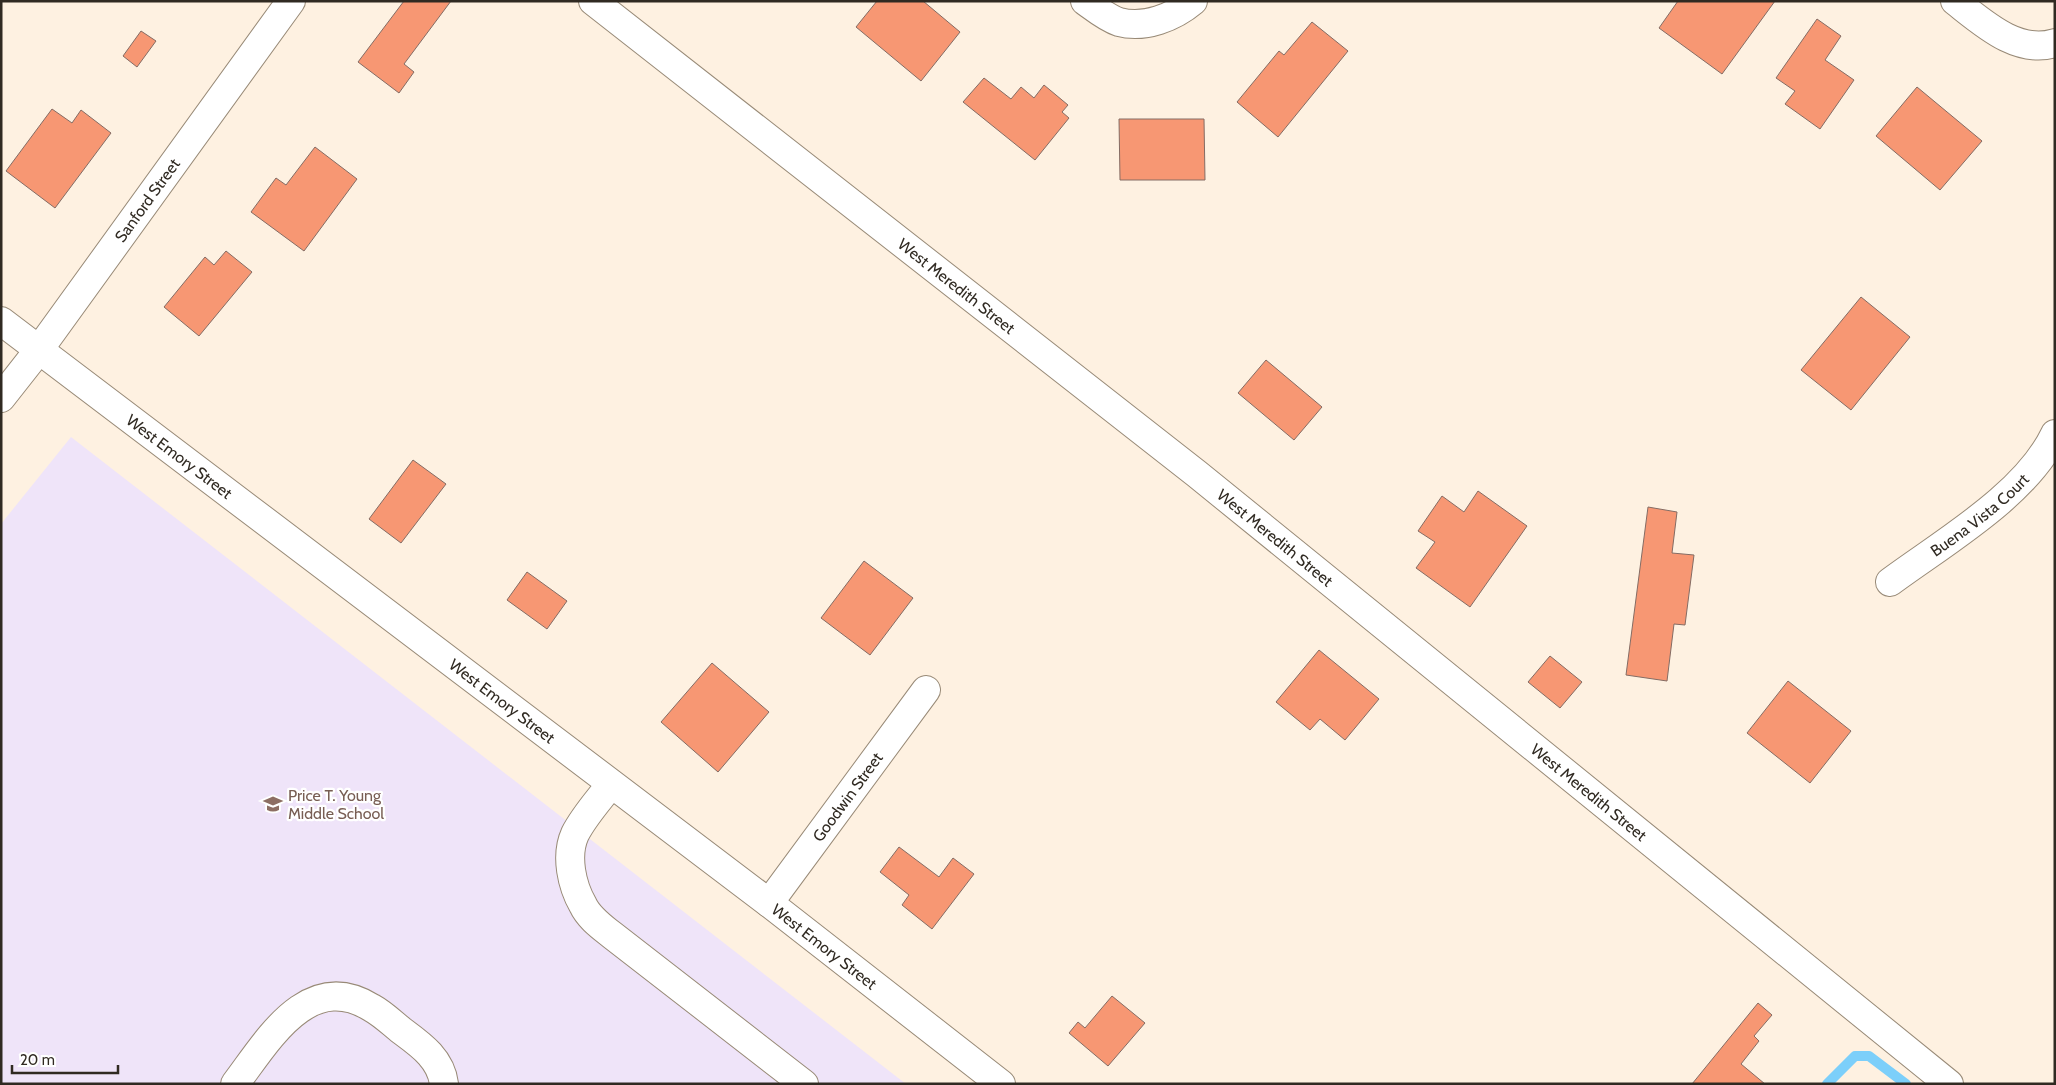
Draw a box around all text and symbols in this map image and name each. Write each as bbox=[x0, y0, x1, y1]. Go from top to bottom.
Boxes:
street label: Sanford Street bbox=[111, 154, 184, 246]
street label: West Meredith Street bbox=[894, 234, 1020, 338]
street label: West Emory Street bbox=[123, 410, 237, 503]
street label: Buena Vista Court bbox=[1927, 469, 2033, 560]
street label: West Meredith Street bbox=[1214, 485, 1338, 591]
street label: West Emory Street bbox=[446, 655, 559, 747]
street label: West Meredith Street bbox=[1527, 739, 1651, 845]
street label: Goodwin Street bbox=[808, 748, 887, 845]
place label: Price T. Young Middle School bbox=[288, 786, 384, 823]
school or university icon: Price T. Young Middle School bbox=[262, 793, 284, 815]
street label: West Emory Street bbox=[768, 899, 881, 993]
scale bar bbox=[12, 1042, 119, 1074]
text: 20 m bbox=[20, 1051, 55, 1069]

